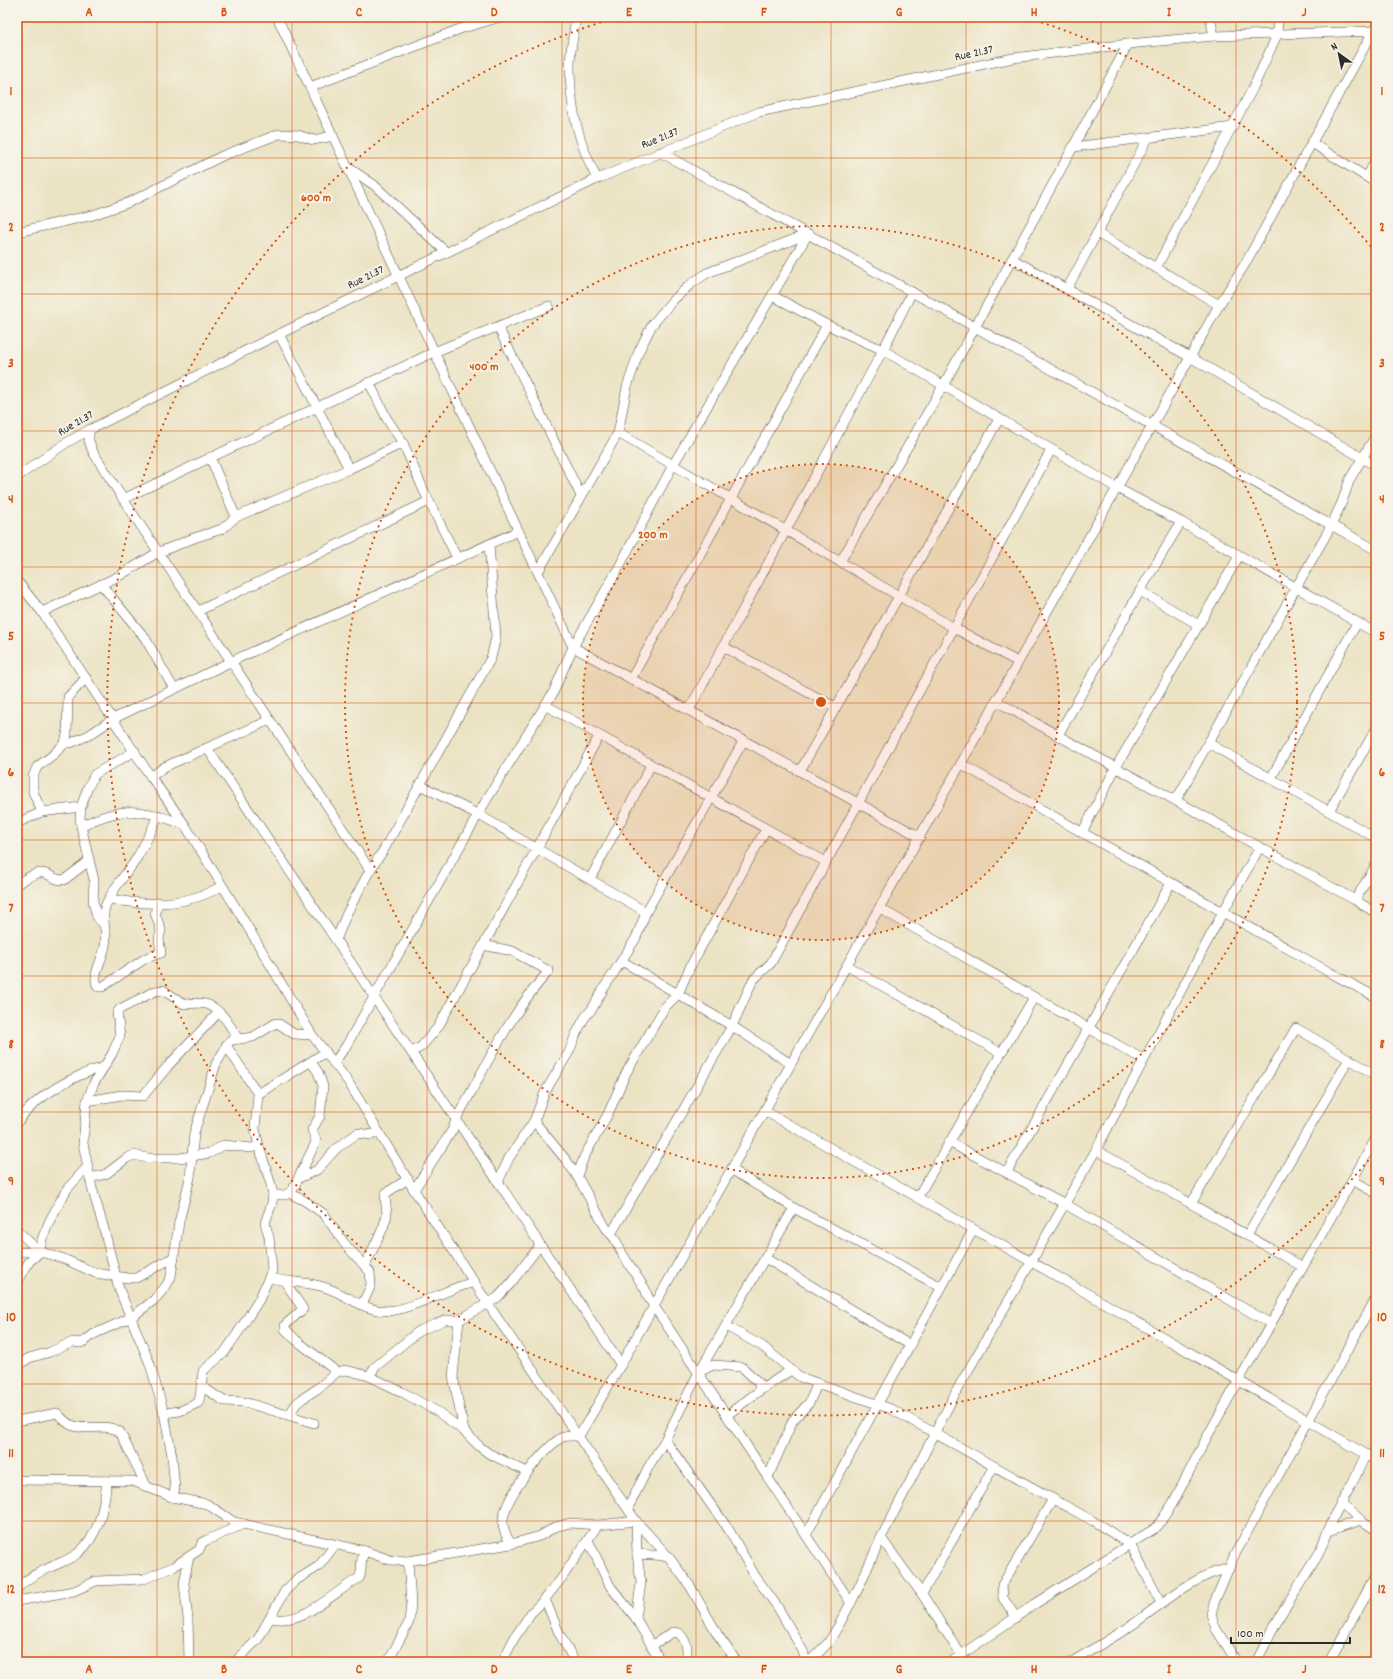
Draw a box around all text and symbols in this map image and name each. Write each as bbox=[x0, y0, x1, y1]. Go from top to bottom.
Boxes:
text: A bbox=[85, 4, 93, 23]
text: B bbox=[221, 4, 227, 23]
text: C bbox=[356, 4, 363, 23]
text: D bbox=[491, 4, 498, 23]
text: E bbox=[626, 4, 633, 23]
text: F bbox=[761, 4, 767, 23]
text: G bbox=[896, 4, 903, 23]
text: H bbox=[1031, 4, 1038, 23]
text: I bbox=[1167, 4, 1172, 23]
text: J bbox=[1302, 4, 1307, 23]
north arrow bbox=[1319, 34, 1359, 74]
text: N bbox=[1328, 39, 1342, 55]
street label: Rue 21.37 bbox=[953, 42, 995, 66]
text: 1 bbox=[10, 83, 13, 102]
text: 1 bbox=[1381, 83, 1384, 102]
street label: Rue 21.37 bbox=[639, 124, 682, 154]
text: 600 m bbox=[301, 190, 331, 207]
text: 2 bbox=[8, 219, 14, 238]
text: 2 bbox=[1379, 219, 1385, 238]
street label: Rue 21.37 bbox=[345, 262, 388, 294]
text: 3 bbox=[8, 355, 14, 374]
text: 3 bbox=[1379, 355, 1385, 374]
text: 400 m bbox=[469, 359, 499, 376]
street label: Rue 21.37 bbox=[55, 407, 97, 441]
text: 4 bbox=[8, 491, 14, 510]
text: 4 bbox=[1379, 491, 1385, 510]
text: 200 m bbox=[638, 527, 668, 544]
text: 5 bbox=[8, 628, 14, 647]
text: 5 bbox=[1379, 628, 1385, 647]
centre of rings bbox=[814, 695, 828, 709]
text: 6 bbox=[8, 764, 15, 783]
text: 6 bbox=[1379, 764, 1386, 783]
text: 7 bbox=[9, 900, 14, 919]
text: 7 bbox=[1380, 900, 1385, 919]
text: 8 bbox=[8, 1036, 14, 1055]
text: 8 bbox=[1379, 1036, 1385, 1055]
text: 9 bbox=[8, 1173, 14, 1192]
text: 9 bbox=[1379, 1173, 1385, 1192]
text: 10 bbox=[6, 1309, 16, 1328]
text: 10 bbox=[1377, 1309, 1387, 1328]
text: 11 bbox=[8, 1445, 14, 1464]
text: 11 bbox=[1379, 1445, 1385, 1464]
text: 12 bbox=[7, 1581, 16, 1600]
text: 12 bbox=[1378, 1581, 1387, 1600]
scale bar bbox=[1231, 1619, 1350, 1645]
text: 100 m bbox=[1237, 1626, 1264, 1643]
text: A bbox=[85, 1661, 93, 1679]
text: B bbox=[221, 1661, 227, 1679]
text: C bbox=[356, 1661, 363, 1679]
text: D bbox=[491, 1661, 498, 1679]
text: E bbox=[626, 1661, 633, 1679]
text: F bbox=[761, 1661, 767, 1679]
text: G bbox=[896, 1661, 903, 1679]
text: H bbox=[1031, 1661, 1038, 1679]
text: I bbox=[1167, 1661, 1172, 1679]
text: J bbox=[1302, 1661, 1307, 1679]

